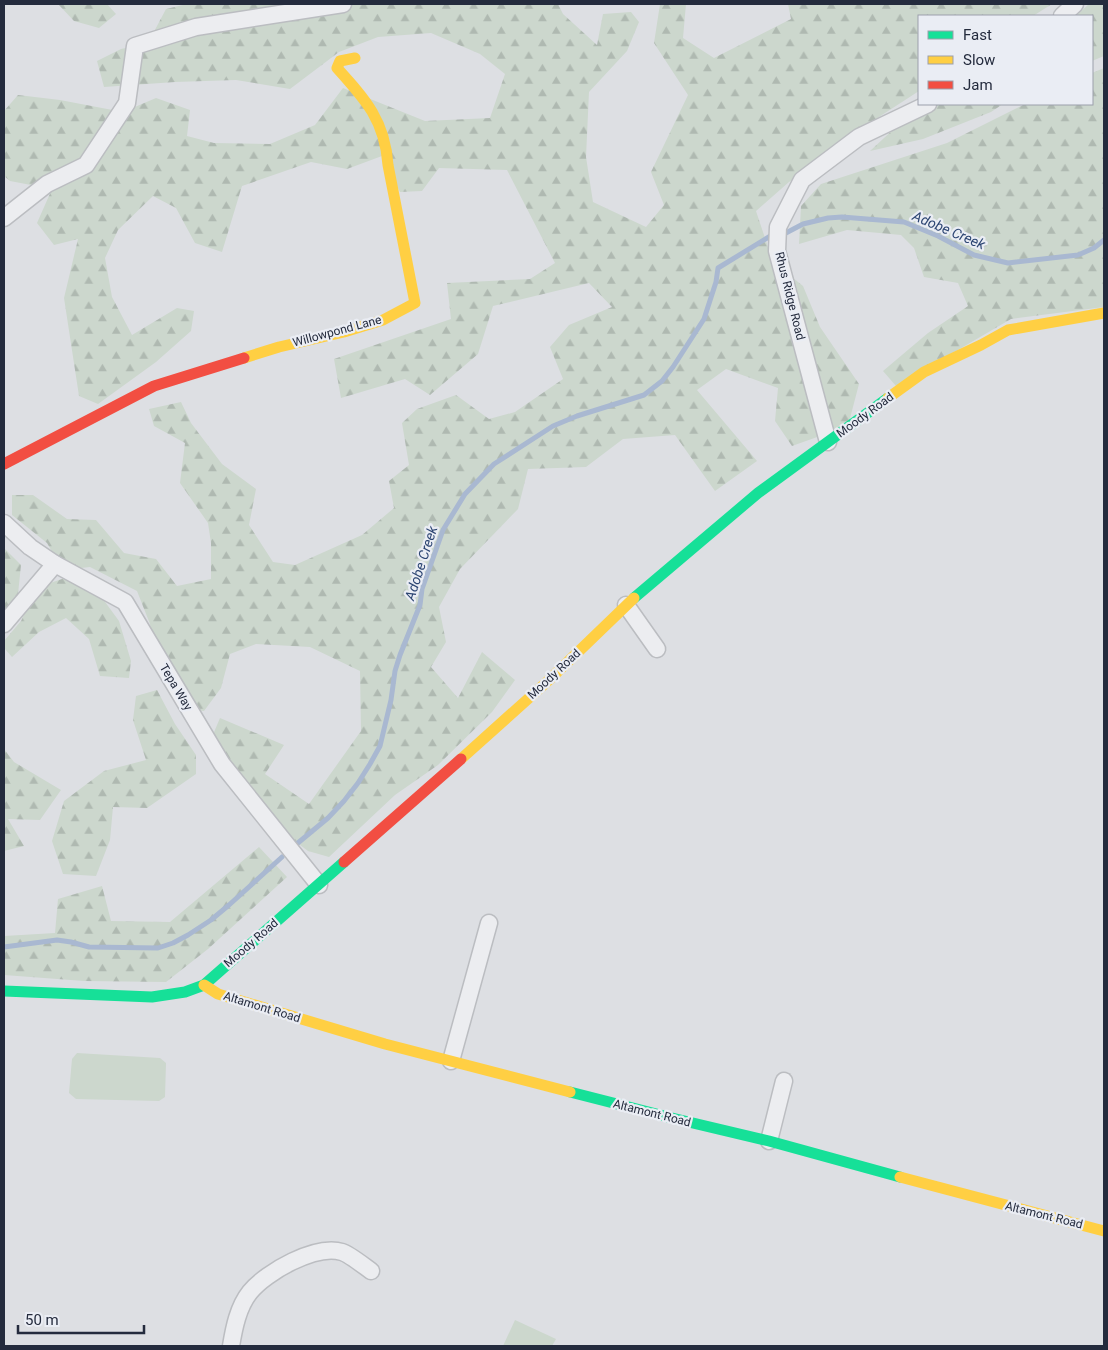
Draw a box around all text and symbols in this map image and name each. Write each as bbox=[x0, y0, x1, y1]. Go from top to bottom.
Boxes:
legend bbox=[918, 15, 1093, 105]
text: Fast bbox=[963, 26, 992, 44]
text: Slow bbox=[963, 51, 995, 69]
text: Jam bbox=[963, 76, 993, 94]
water label: Adobe Creek bbox=[909, 207, 989, 253]
street label: Rhus Ridge Road bbox=[772, 250, 808, 342]
street label: Willowpond Lane bbox=[291, 312, 383, 350]
street label: Moody Road bbox=[834, 390, 896, 440]
water label: Adobe Creek bbox=[401, 523, 441, 603]
street label: Moody Road bbox=[525, 646, 583, 702]
street label: Tepa Way bbox=[157, 661, 195, 713]
street label: Moody Road bbox=[221, 916, 281, 970]
street label: Altamont Road bbox=[222, 989, 302, 1025]
street label: Altamont Road bbox=[612, 1097, 692, 1129]
street label: Altamont Road bbox=[1004, 1199, 1084, 1231]
scale bar bbox=[18, 1302, 144, 1334]
text: 50 m bbox=[25, 1311, 59, 1329]

